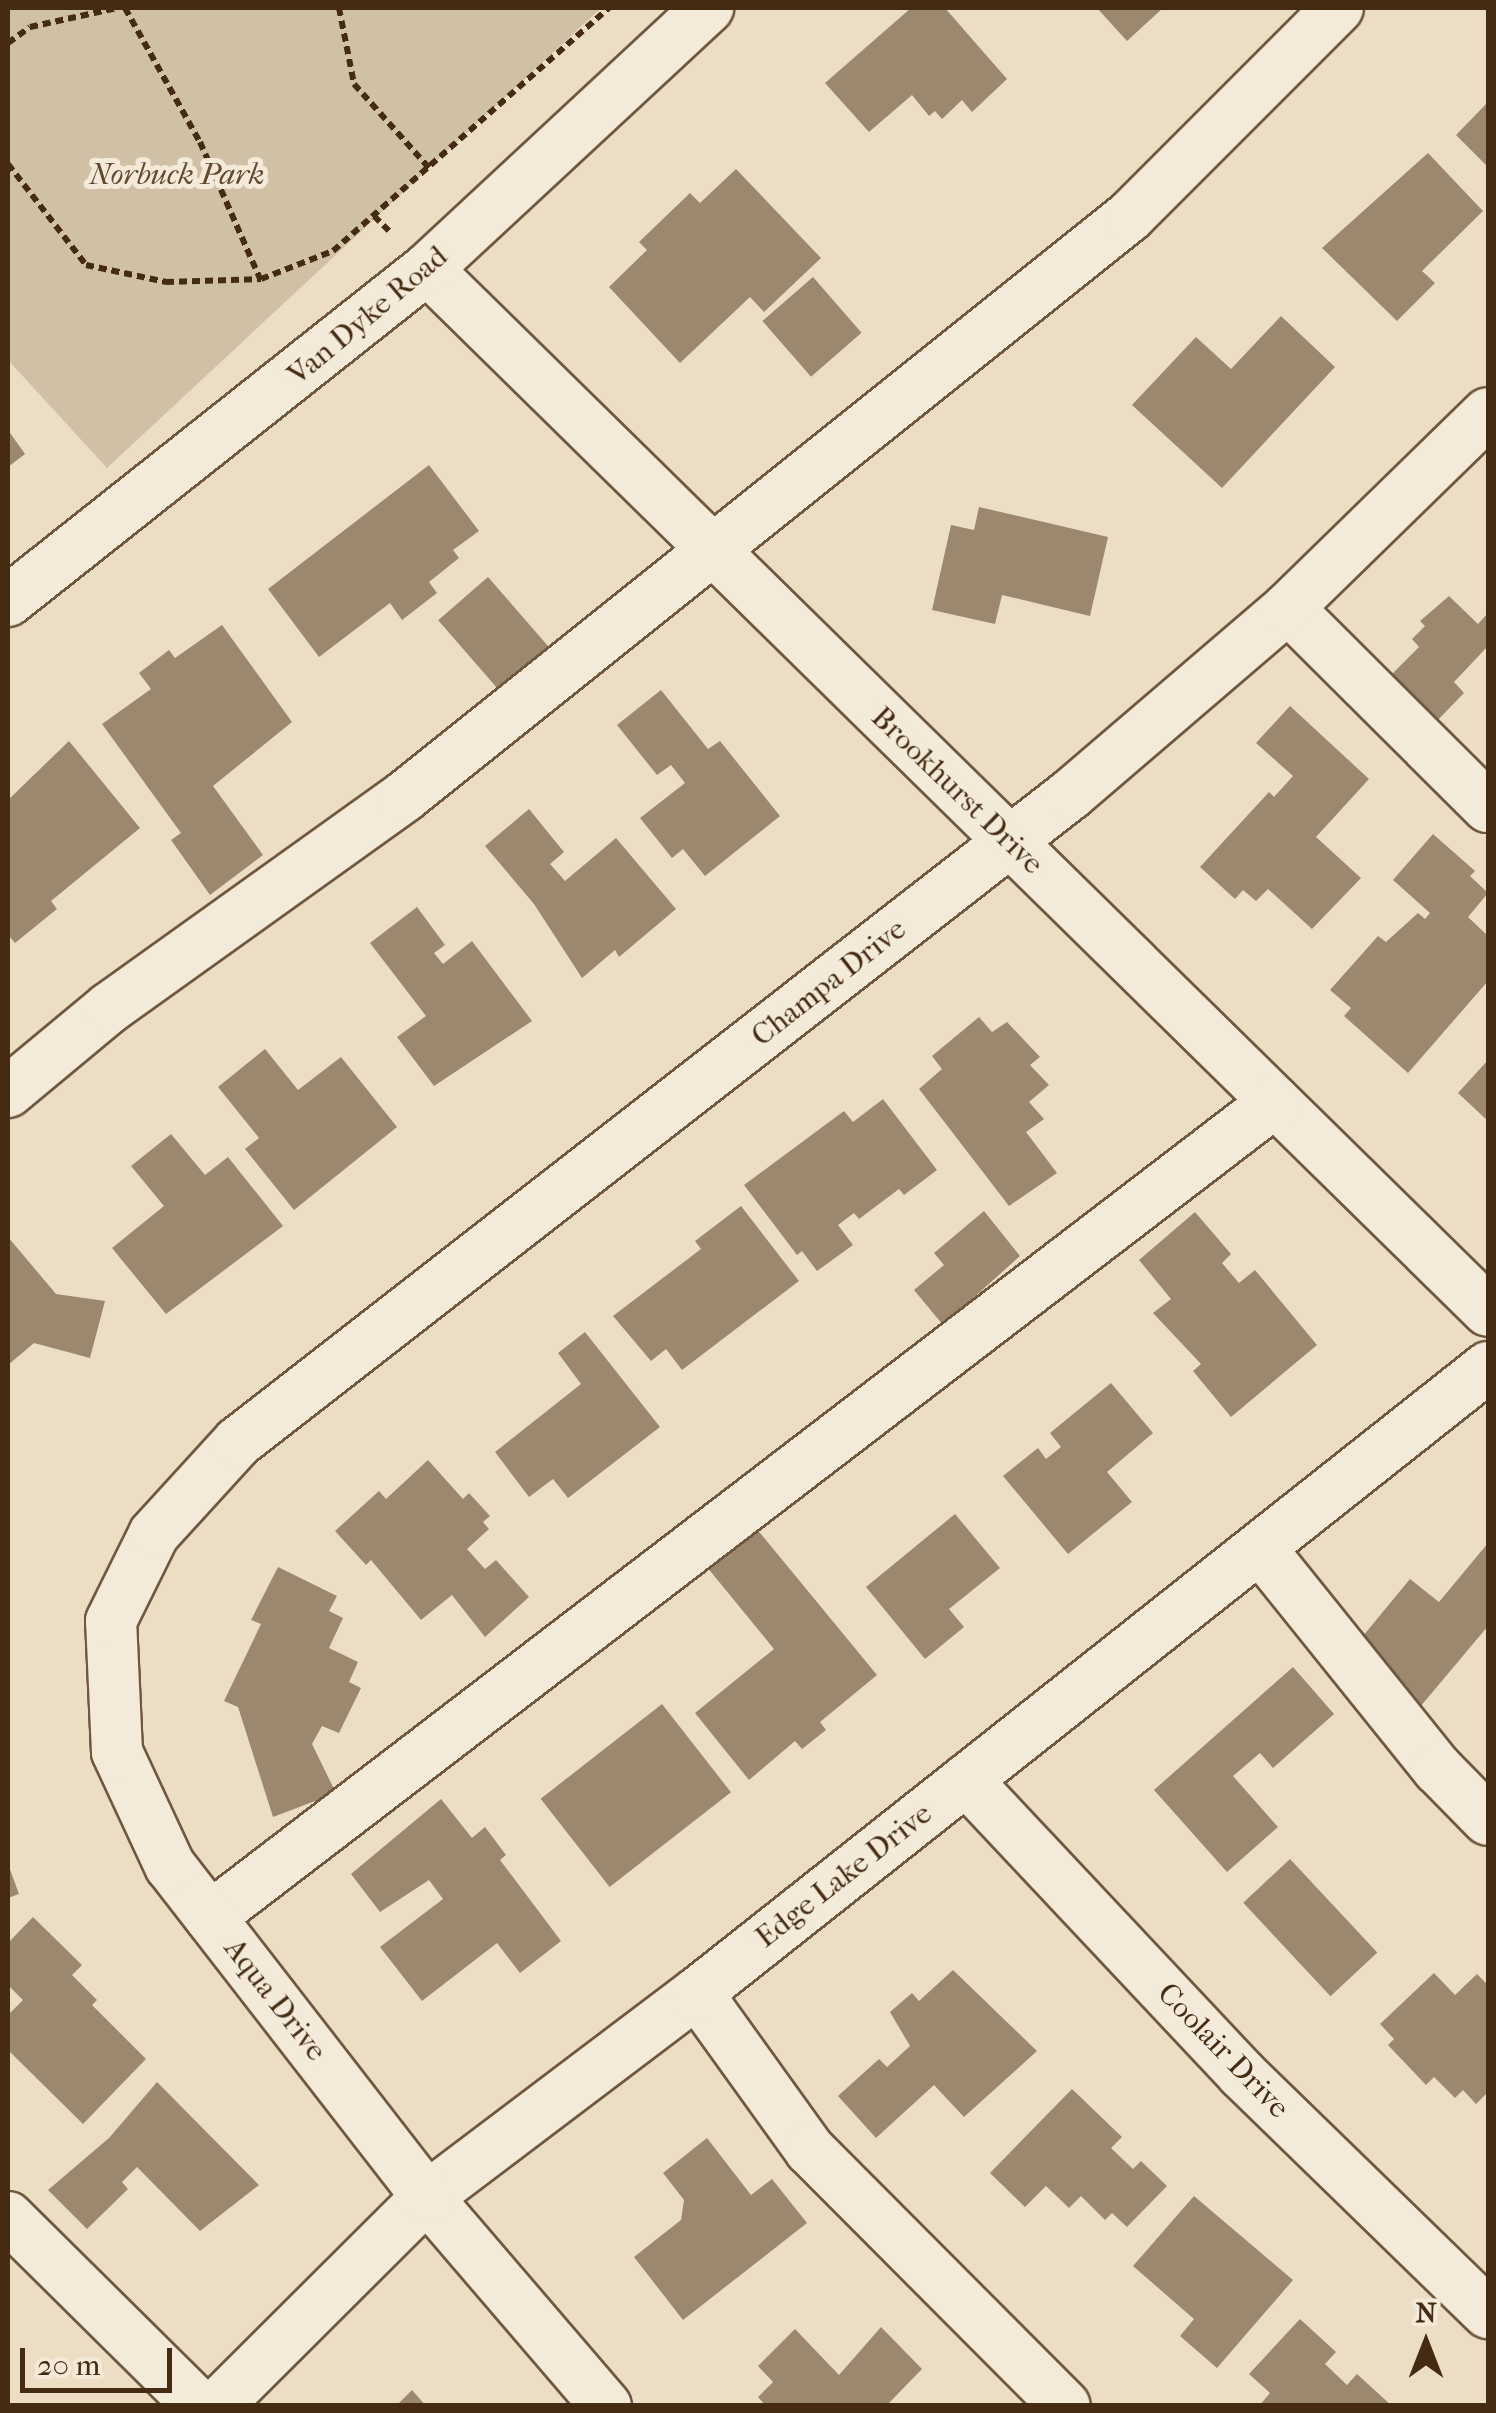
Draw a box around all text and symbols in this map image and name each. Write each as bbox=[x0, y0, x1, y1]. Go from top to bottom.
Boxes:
park label: Norbuck Park bbox=[90, 157, 264, 193]
street label: Van Dyke Road bbox=[281, 239, 455, 393]
street label: Brookhurst Drive bbox=[863, 700, 1051, 882]
street label: Champa Drive bbox=[745, 912, 913, 1054]
street label: Edge Lake Drive bbox=[749, 1796, 939, 1956]
street label: Aqua Drive bbox=[216, 1932, 334, 2068]
street label: Coolair Drive bbox=[1150, 1976, 1296, 2126]
north arrow bbox=[1376, 2293, 1476, 2393]
text: N bbox=[1415, 2296, 1437, 2329]
scale bar bbox=[25, 2328, 178, 2390]
text: 20 m bbox=[37, 2348, 100, 2383]

